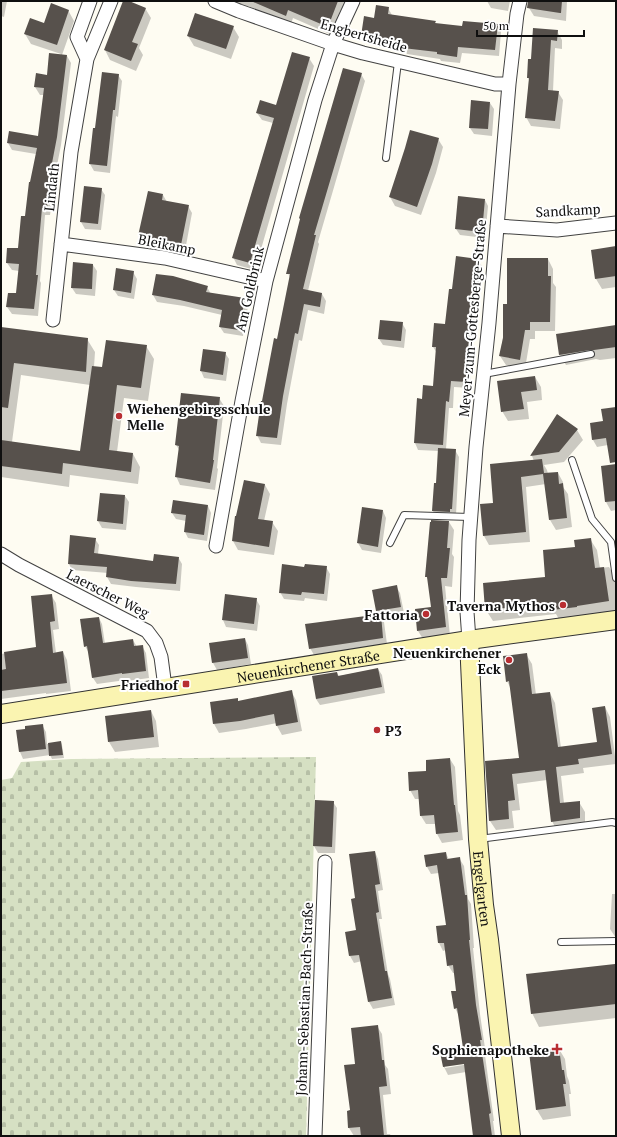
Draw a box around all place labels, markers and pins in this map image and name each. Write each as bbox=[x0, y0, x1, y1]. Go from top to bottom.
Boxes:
place label: Wiehengebirgsschule Melle bbox=[127, 399, 271, 434]
marker: Wiehengebirgsschule Melle bbox=[114, 411, 124, 421]
place label: Taverna Mythos bbox=[447, 596, 555, 615]
marker: Taverna Mythos bbox=[558, 600, 568, 610]
place label: Fattoria bbox=[364, 605, 418, 624]
marker: Fattoria bbox=[421, 609, 431, 619]
place label: Neuenkirchener Eck bbox=[393, 643, 502, 678]
marker: Neuenkirchener Eck bbox=[504, 655, 514, 665]
place label: Friedhof bbox=[121, 675, 180, 694]
marker: Friedhof bbox=[181, 679, 191, 689]
place label: P3 bbox=[385, 721, 402, 740]
marker: P3 bbox=[372, 725, 382, 735]
place label: Sophienapotheke bbox=[432, 1040, 549, 1059]
marker: Sophienapotheke bbox=[552, 1044, 562, 1054]

